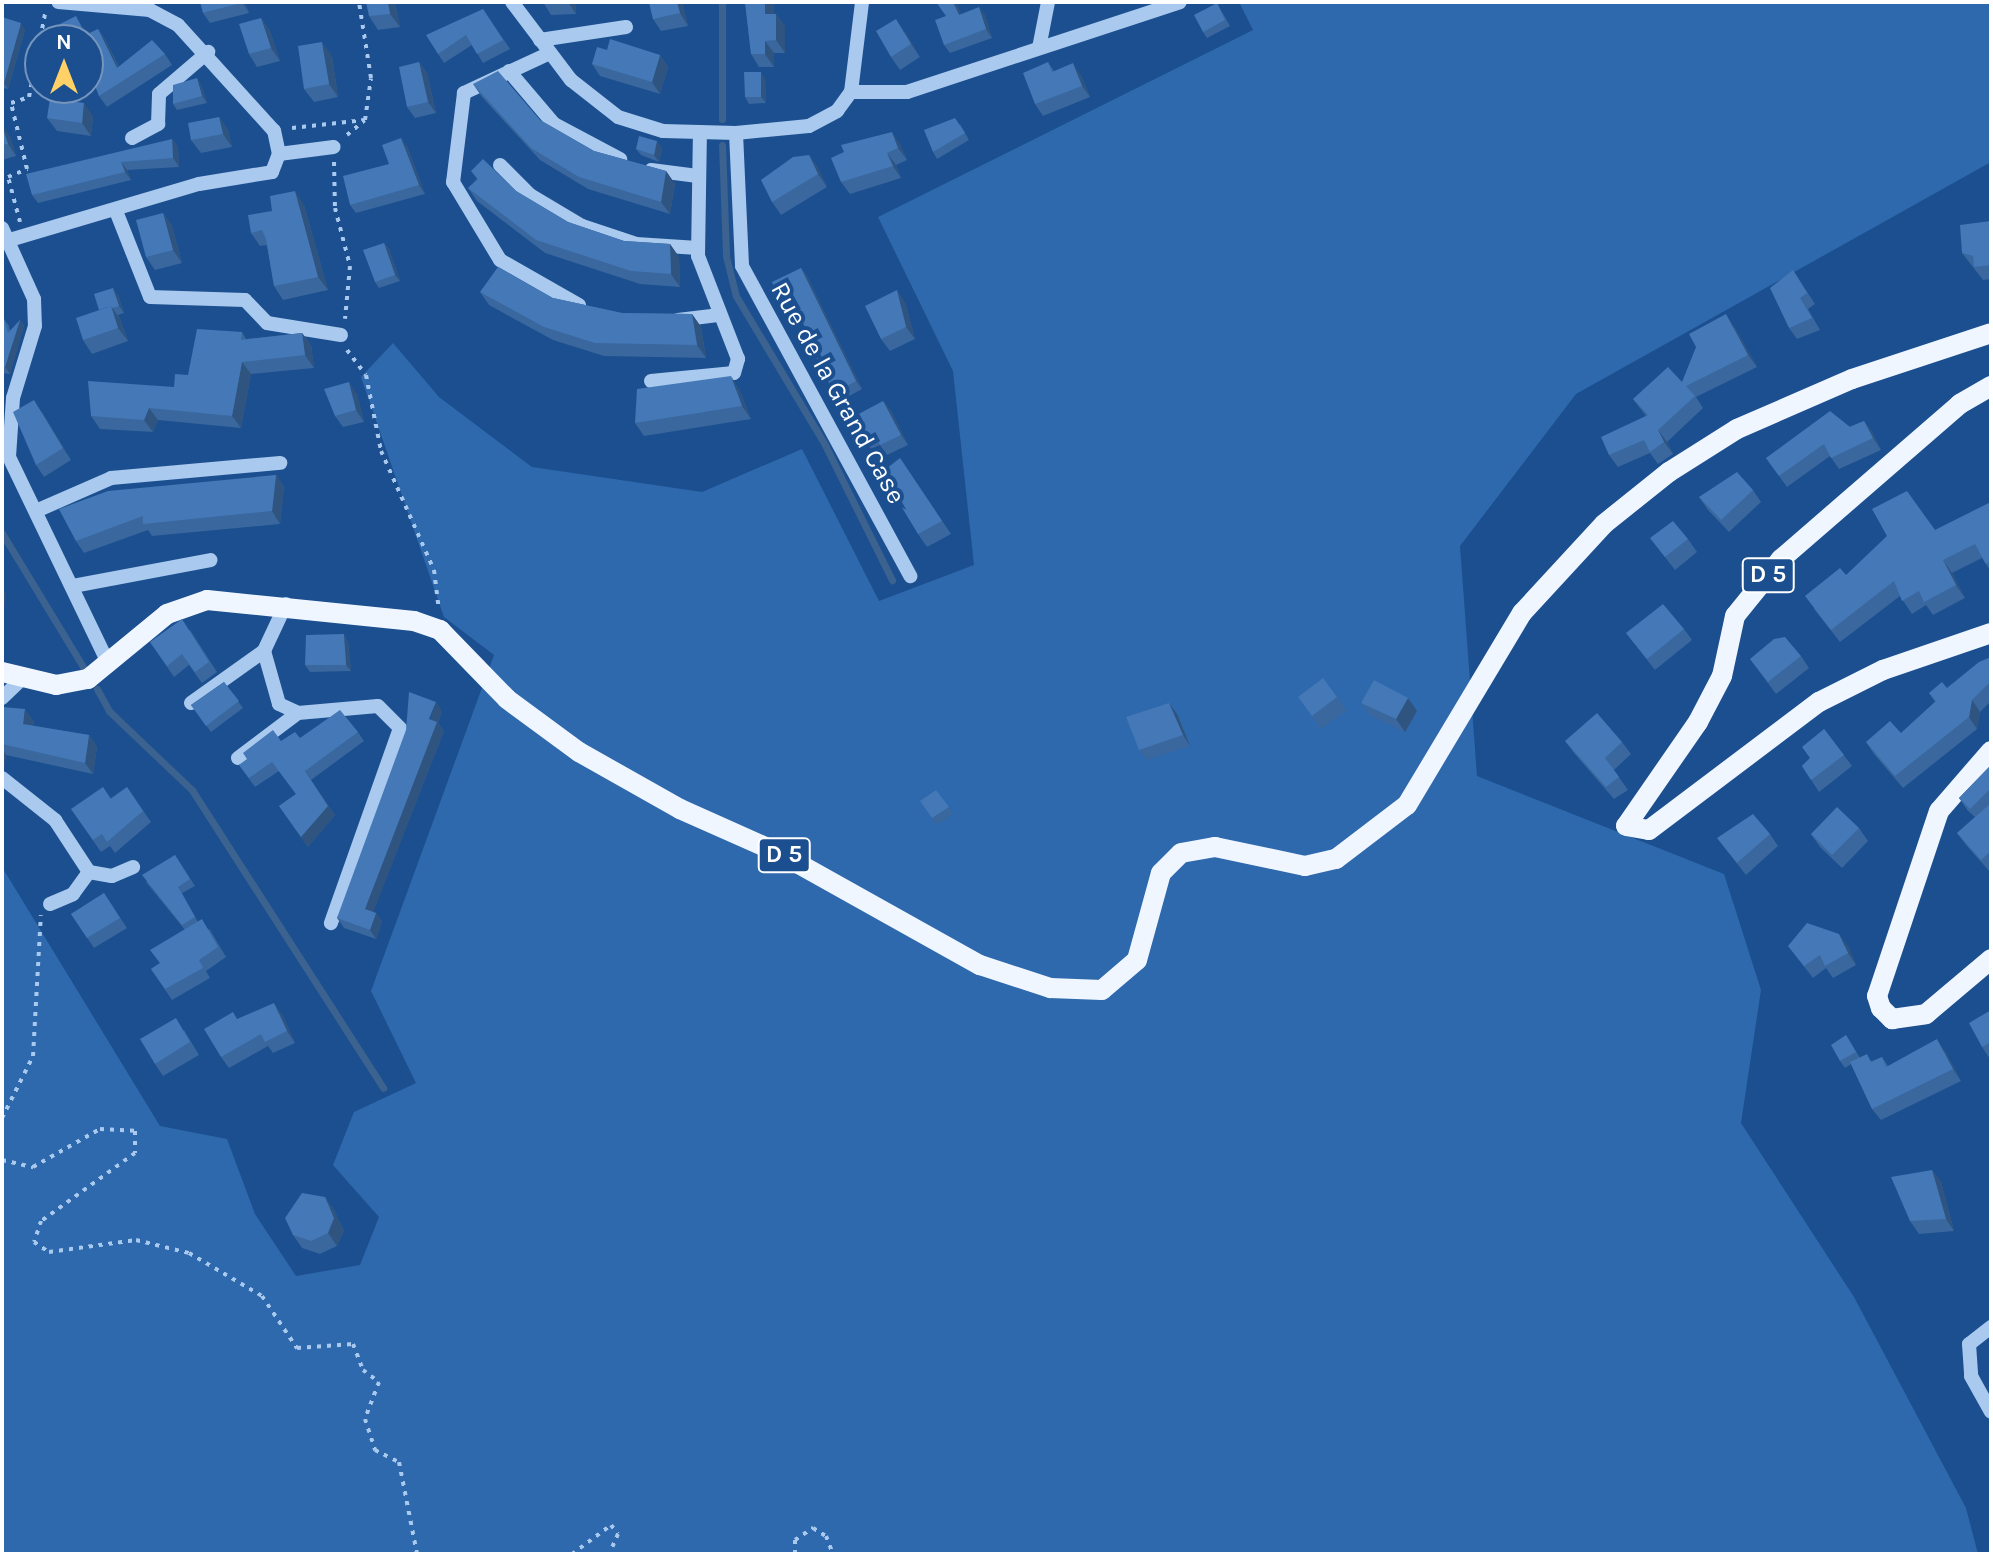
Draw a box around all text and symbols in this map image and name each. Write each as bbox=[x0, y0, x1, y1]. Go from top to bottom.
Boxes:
north arrow bbox=[24, 24, 104, 104]
text: N bbox=[56, 29, 72, 55]
street label: Rue de la Grand Case bbox=[764, 277, 912, 509]
road number: D 5 bbox=[1740, 555, 1796, 595]
road number: D 5 bbox=[756, 835, 812, 875]

